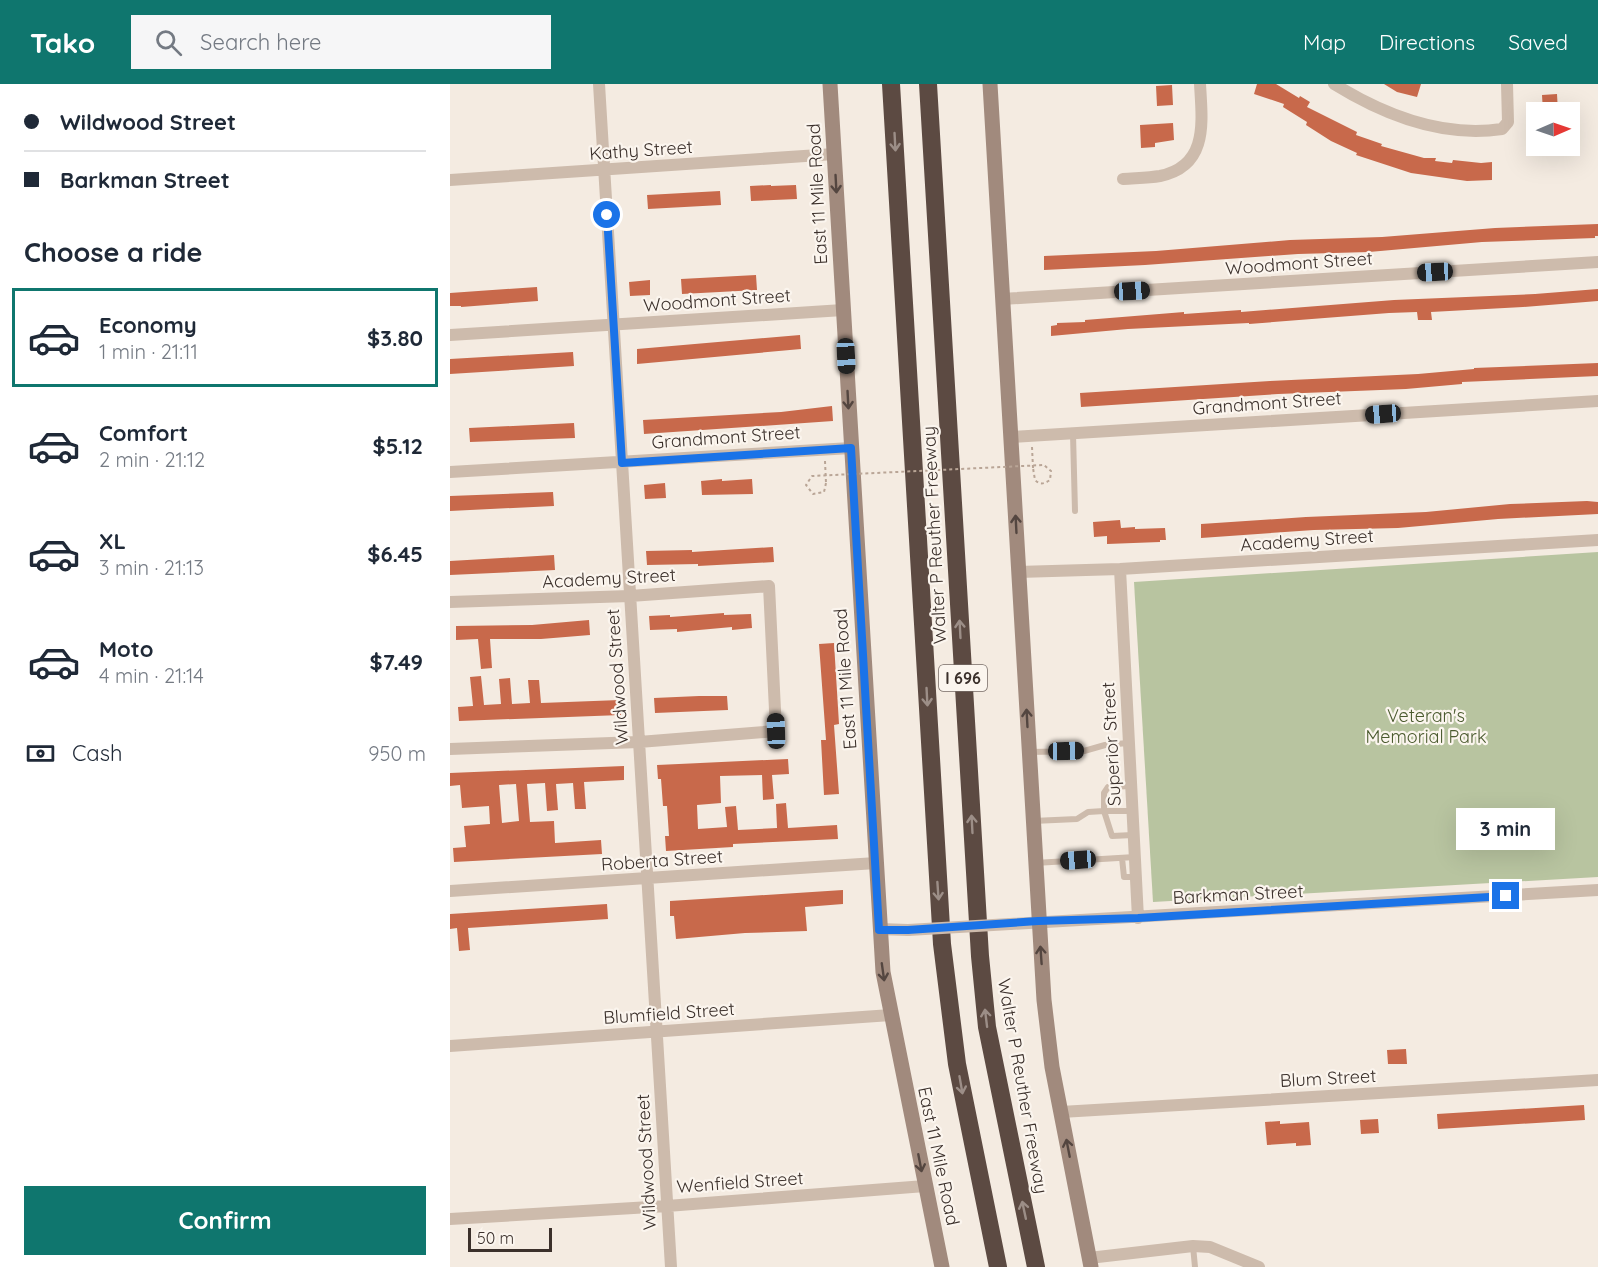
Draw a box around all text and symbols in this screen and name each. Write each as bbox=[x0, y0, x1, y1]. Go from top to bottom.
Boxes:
search box bbox=[131, 15, 551, 69]
text: Tako bbox=[30, 25, 95, 60]
icon: search bbox=[152, 26, 185, 59]
text: Search here bbox=[200, 28, 322, 56]
text: Map bbox=[1303, 29, 1346, 55]
text: Directions bbox=[1379, 29, 1475, 55]
text: Saved bbox=[1508, 29, 1568, 55]
north arrow bbox=[1526, 102, 1580, 156]
map controls bbox=[1526, 102, 1580, 156]
text: Wildwood Street bbox=[60, 108, 236, 136]
street label: East 11 Mile Road bbox=[802, 123, 832, 265]
one-way arrow bbox=[889, 132, 900, 152]
street label: Kathy Street bbox=[589, 135, 693, 165]
text: Barkman Street bbox=[60, 166, 230, 194]
one-way arrow bbox=[830, 174, 841, 194]
route start bbox=[593, 201, 620, 228]
text: Choose a ride bbox=[24, 235, 202, 269]
street label: Woodmont Street bbox=[1225, 246, 1373, 280]
car bbox=[1417, 262, 1453, 282]
car bbox=[1114, 281, 1150, 301]
street label: Woodmont Street bbox=[643, 283, 791, 317]
icon: car bbox=[27, 311, 81, 365]
text: Economy bbox=[99, 311, 197, 339]
text: $3.80 bbox=[367, 324, 423, 352]
car bbox=[836, 338, 856, 374]
text: 1 min · 21:11 bbox=[99, 339, 198, 364]
street label: Grandmont Street bbox=[1192, 386, 1342, 420]
one-way arrow bbox=[843, 389, 854, 409]
car bbox=[1364, 404, 1402, 424]
icon: car bbox=[27, 419, 81, 473]
text: Comfort bbox=[99, 419, 188, 447]
street label: Grandmont Street bbox=[651, 420, 801, 454]
street label: Walter P Reuther Freeway bbox=[917, 425, 951, 645]
text: $5.12 bbox=[373, 432, 423, 460]
text: 2 min · 21:12 bbox=[99, 447, 205, 472]
one-way arrow bbox=[1010, 514, 1021, 534]
street label: Academy Street bbox=[1240, 524, 1374, 556]
icon: car bbox=[27, 527, 81, 581]
text: XL bbox=[99, 527, 126, 555]
text: $6.45 bbox=[367, 540, 423, 568]
text: 3 min · 21:13 bbox=[99, 555, 204, 580]
street label: Academy Street bbox=[542, 563, 676, 593]
street label: Wildwood Street bbox=[601, 608, 633, 746]
street label: East 11 Mile Road bbox=[829, 608, 861, 750]
one-way arrow bbox=[955, 620, 966, 640]
icon: car bbox=[27, 635, 81, 689]
text: Moto bbox=[99, 635, 153, 663]
text: $7.49 bbox=[370, 648, 423, 676]
text: 4 min · 21:14 bbox=[99, 663, 204, 688]
road number: I 696 bbox=[939, 665, 987, 691]
street label: Superior Street bbox=[1096, 681, 1126, 807]
one-way arrow bbox=[922, 686, 933, 706]
park label: Veteran's Memorial Park bbox=[1365, 704, 1487, 748]
one-way arrow bbox=[1021, 709, 1032, 729]
car bbox=[766, 713, 786, 749]
icon: cash bbox=[24, 737, 57, 770]
text: Cash bbox=[72, 739, 123, 767]
text: 950 m bbox=[368, 741, 426, 766]
car bbox=[1048, 742, 1084, 760]
callout: 3 min bbox=[1456, 809, 1556, 851]
one-way arrow bbox=[966, 814, 977, 834]
text: 3 min bbox=[1480, 816, 1531, 841]
street label: Roberta Street bbox=[600, 844, 724, 876]
car bbox=[1059, 850, 1097, 870]
street label: Barkman Street bbox=[1172, 879, 1304, 909]
one-way arrow bbox=[933, 881, 944, 901]
route end bbox=[1492, 882, 1519, 909]
one-way arrow bbox=[1035, 945, 1046, 965]
one-way arrow bbox=[878, 961, 889, 981]
street label: Walter P Reuther Freeway bbox=[993, 977, 1053, 1195]
street label: Blumfield Street bbox=[602, 997, 736, 1029]
one-way arrow bbox=[981, 1009, 992, 1029]
street label: Blum Street bbox=[1279, 1064, 1377, 1092]
one-way arrow bbox=[956, 1074, 967, 1094]
street label: East 11 Mile Road bbox=[913, 1085, 965, 1227]
street label: Wildwood Street bbox=[631, 1093, 661, 1231]
one-way arrow bbox=[1062, 1138, 1073, 1158]
one-way arrow bbox=[915, 1153, 926, 1172]
street label: Wenfield Street bbox=[676, 1166, 804, 1198]
button: Confirm bbox=[24, 1186, 426, 1255]
one-way arrow bbox=[1018, 1200, 1029, 1220]
scale bar bbox=[468, 1225, 552, 1252]
text: 50 m bbox=[477, 1228, 514, 1248]

